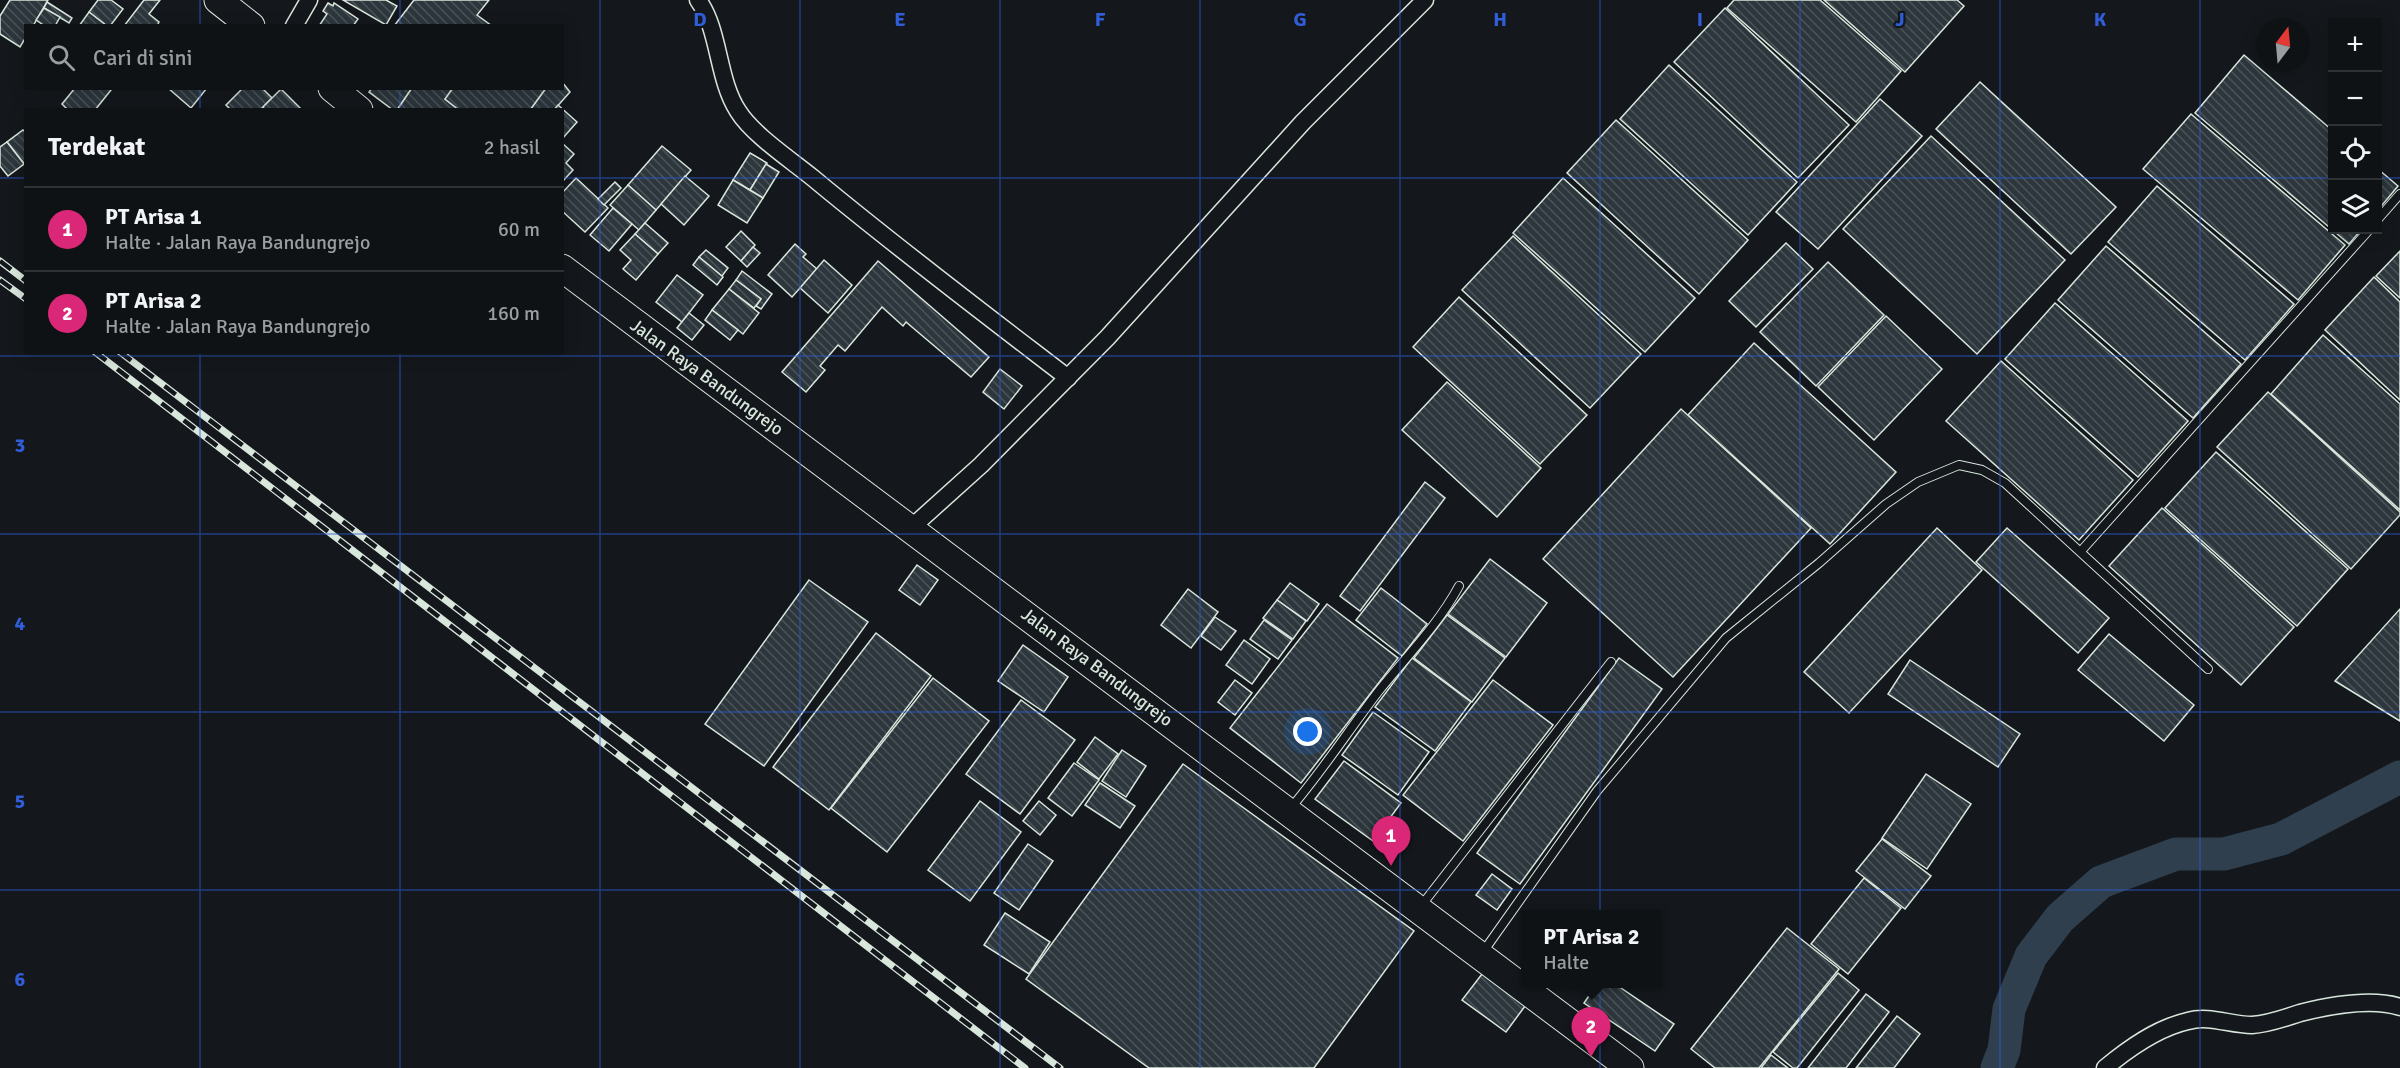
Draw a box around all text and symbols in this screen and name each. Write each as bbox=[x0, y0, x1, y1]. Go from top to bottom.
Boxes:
text: D bbox=[693, 7, 707, 32]
text: E bbox=[894, 7, 906, 32]
text: F bbox=[1095, 7, 1106, 32]
text: G bbox=[1293, 7, 1307, 32]
text: H bbox=[1493, 7, 1507, 32]
text: I bbox=[1697, 7, 1703, 32]
text: J bbox=[1895, 7, 1905, 32]
text: K bbox=[2094, 7, 2107, 32]
north arrow bbox=[2256, 18, 2310, 72]
map controls bbox=[2328, 18, 2382, 234]
button: + bbox=[2328, 18, 2382, 72]
search box bbox=[24, 24, 564, 90]
icon: search bbox=[45, 41, 78, 74]
text: Cari di sini bbox=[93, 44, 193, 71]
button: − bbox=[2328, 72, 2382, 126]
button: locate bbox=[2328, 126, 2382, 180]
text: Terdekat bbox=[48, 131, 145, 163]
text: 2 hasil bbox=[484, 135, 540, 160]
button: layers bbox=[2328, 180, 2382, 234]
text: PT Arisa 1 bbox=[105, 203, 202, 230]
text: 1 bbox=[62, 217, 73, 242]
text: 60 m bbox=[498, 217, 540, 242]
text: Halte · Jalan Raya Bandungrejo bbox=[105, 230, 370, 255]
text: PT Arisa 2 bbox=[105, 287, 202, 314]
text: 2 bbox=[62, 301, 73, 326]
text: 160 m bbox=[487, 301, 540, 326]
text: Halte · Jalan Raya Bandungrejo bbox=[105, 314, 370, 339]
street label: Jalan Raya Bandungrejo bbox=[626, 314, 788, 440]
text: 3 bbox=[15, 433, 25, 458]
street label: Jalan Raya Bandungrejo bbox=[1017, 603, 1177, 731]
text: 4 bbox=[15, 611, 26, 636]
your location bbox=[1293, 717, 1322, 746]
text: 5 bbox=[15, 789, 25, 814]
pin: 1 bbox=[1372, 816, 1410, 866]
popup bbox=[1521, 910, 1662, 988]
text: PT Arisa 2 bbox=[1543, 923, 1640, 950]
text: Halte bbox=[1543, 950, 1589, 975]
text: 6 bbox=[15, 967, 26, 992]
pin: 2 bbox=[1572, 1008, 1610, 1057]

